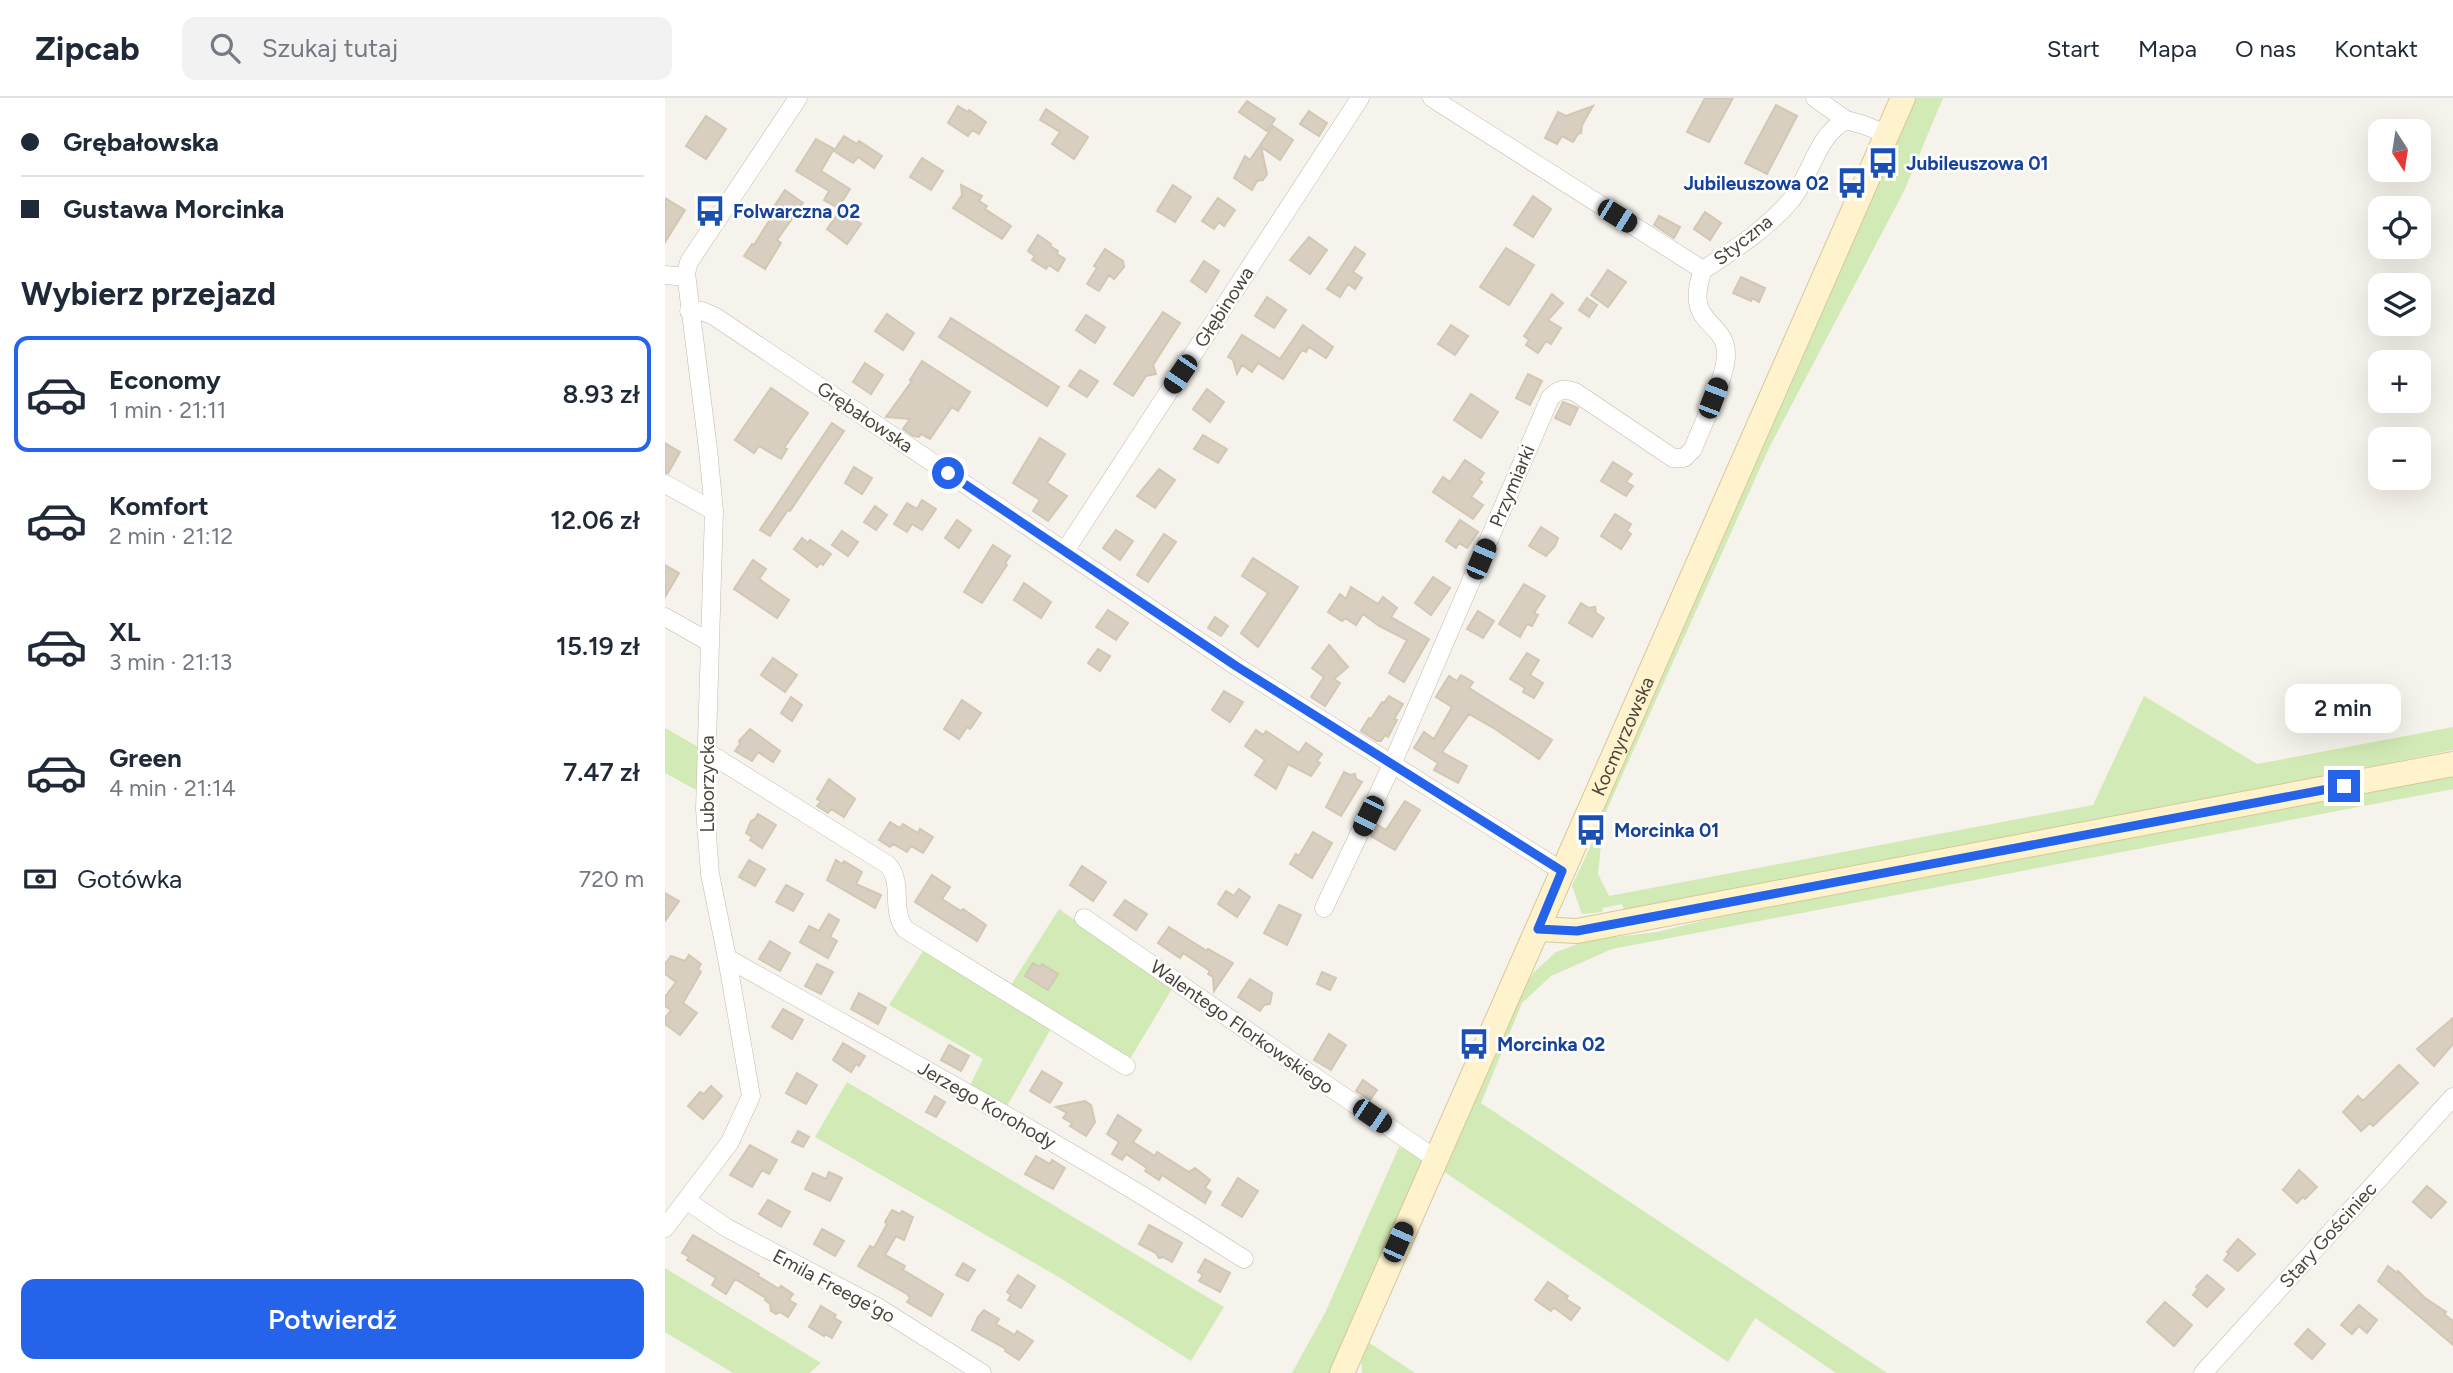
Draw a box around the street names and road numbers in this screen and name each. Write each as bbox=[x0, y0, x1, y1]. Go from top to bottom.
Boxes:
street label: Styczna bbox=[1709, 210, 1777, 270]
street label: Głębinowa bbox=[1189, 262, 1259, 352]
street label: Grębałowska bbox=[813, 377, 917, 457]
street label: Przymiarki bbox=[1484, 441, 1540, 531]
street label: Kocmyrzowska bbox=[1586, 673, 1659, 799]
street label: Luborzycka bbox=[696, 735, 719, 833]
street label: Walentego Florkowskiego bbox=[1146, 955, 1338, 1099]
street label: Jerzego Korohody bbox=[914, 1056, 1060, 1154]
street label: Stary Gościniec bbox=[2275, 1177, 2381, 1293]
street label: Emila Freege'go bbox=[769, 1244, 899, 1328]

